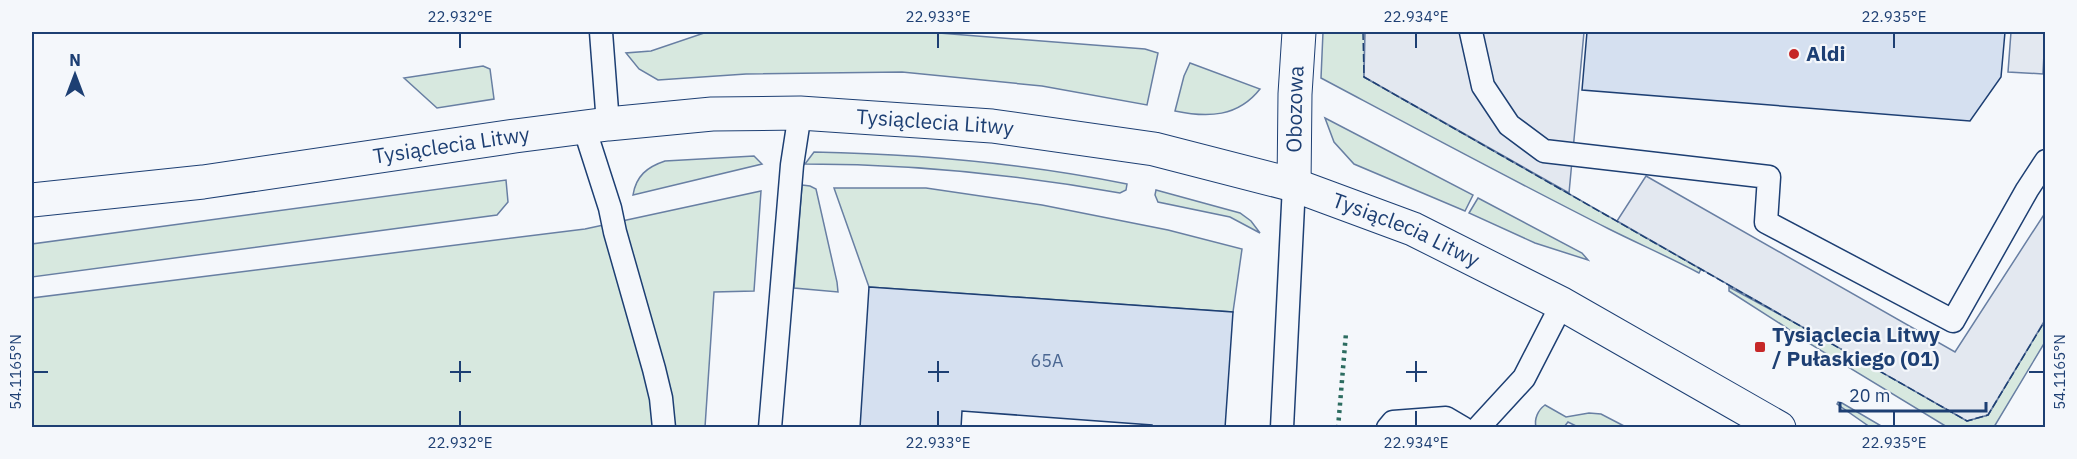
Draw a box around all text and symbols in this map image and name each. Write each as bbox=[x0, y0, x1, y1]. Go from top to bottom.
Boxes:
text: 22.932°E bbox=[428, 7, 492, 26]
text: 22.933°E bbox=[906, 7, 970, 26]
text: 22.934°E bbox=[1384, 7, 1448, 26]
text: 22.935°E bbox=[1862, 7, 1926, 26]
place label: Aldi bbox=[1806, 39, 1846, 67]
north arrow bbox=[45, 45, 105, 105]
marker: Aldi bbox=[1787, 47, 1801, 61]
text: N bbox=[69, 50, 81, 70]
street label: Obozowa bbox=[1279, 65, 1310, 153]
street label: Tysiąclecia Litwy bbox=[855, 102, 1016, 142]
street label: Tysiąclecia Litwy bbox=[371, 119, 532, 170]
street label: Tysiąclecia Litwy bbox=[1329, 185, 1485, 274]
place label: Tysiąclecia Litwy / Pułaskiego (01) bbox=[1772, 320, 1941, 372]
text: 54.1165°N bbox=[6, 334, 25, 410]
text: 54.1165°N bbox=[2050, 334, 2069, 410]
marker: Tysiąclecia Litwy / Pułaskiego (01) bbox=[1753, 340, 1767, 354]
house number: 65A bbox=[1030, 349, 1064, 372]
scale bar bbox=[1840, 375, 1986, 413]
text: 20 m bbox=[1849, 384, 1891, 407]
text: 22.932°E bbox=[428, 433, 492, 452]
text: 22.933°E bbox=[906, 433, 970, 452]
text: 22.934°E bbox=[1384, 433, 1448, 452]
text: 22.935°E bbox=[1862, 433, 1926, 452]

